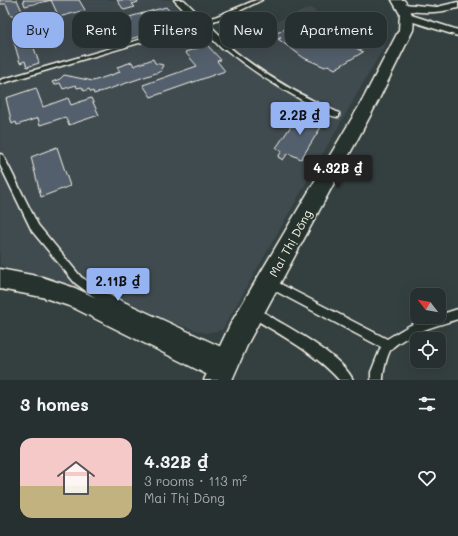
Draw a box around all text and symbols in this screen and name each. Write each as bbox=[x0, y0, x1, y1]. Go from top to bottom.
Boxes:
chip: Buy bbox=[12, 12, 64, 48]
chip: Rent bbox=[72, 12, 131, 48]
chip: Filters bbox=[139, 12, 212, 48]
chip: New bbox=[220, 12, 277, 48]
chip: Apartment bbox=[285, 12, 387, 48]
pin: 2.2B ₫ bbox=[267, 102, 333, 136]
text: 2.2B ₫ bbox=[280, 106, 320, 123]
pin: 4.32B ₫ bbox=[301, 155, 375, 189]
text: 4.32B ₫ bbox=[313, 159, 363, 176]
street label: Mai Thị Dõng bbox=[265, 207, 315, 279]
pin: 2.11B ₫ bbox=[81, 268, 155, 302]
text: 2.11B ₫ bbox=[95, 272, 141, 289]
north arrow bbox=[410, 288, 446, 324]
map controls bbox=[410, 288, 446, 368]
button: locate bbox=[410, 332, 446, 368]
text: 3 homes bbox=[20, 393, 89, 415]
icon: filters bbox=[416, 393, 438, 415]
text: 4.32B ₫ bbox=[144, 450, 209, 472]
icon: home bbox=[52, 454, 100, 502]
icon: heart bbox=[416, 467, 438, 489]
text: 3 rooms · 113 m² bbox=[144, 472, 247, 489]
text: Mai Thị Dõng bbox=[144, 489, 225, 506]

